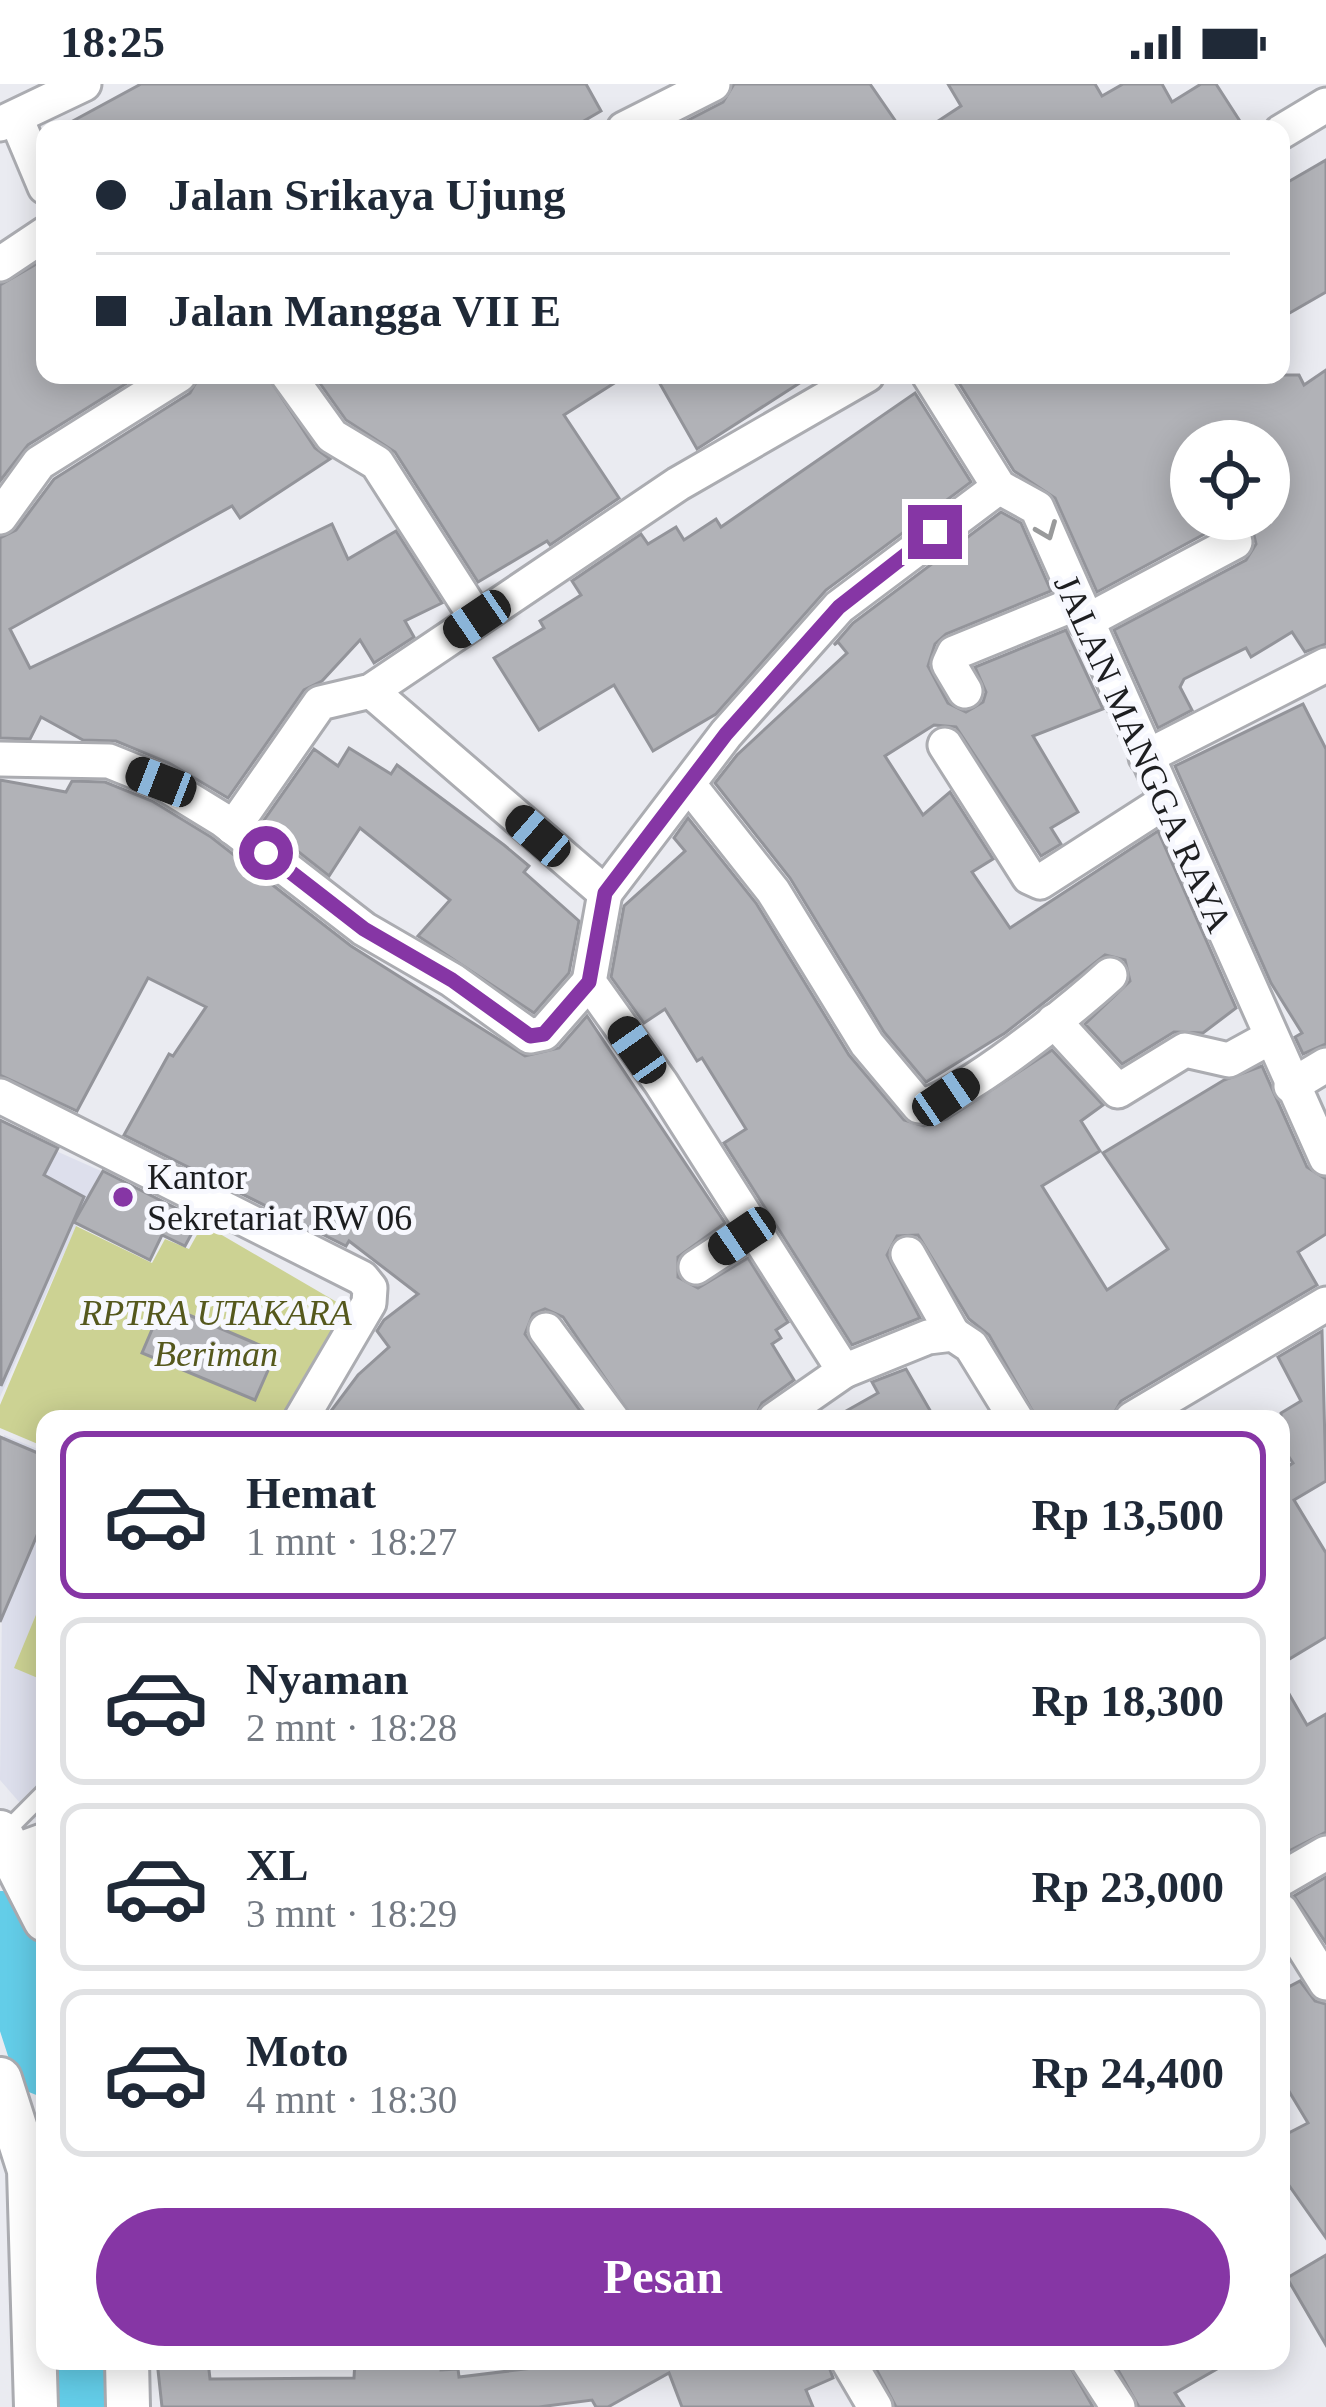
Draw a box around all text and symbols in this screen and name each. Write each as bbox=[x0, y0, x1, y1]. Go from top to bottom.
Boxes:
text: 18:25 bbox=[60, 17, 165, 67]
text: Jalan Srikaya Ujung bbox=[168, 170, 566, 220]
text: Jalan Mangga VII E bbox=[168, 286, 561, 336]
map controls bbox=[1170, 420, 1290, 540]
button: locate bbox=[1170, 420, 1290, 540]
route end bbox=[908, 505, 962, 559]
one-way arrow bbox=[1033, 519, 1057, 540]
street label: JALAN MANGGA RAYA bbox=[1046, 569, 1240, 938]
car bbox=[437, 584, 517, 654]
car bbox=[121, 752, 201, 812]
car bbox=[499, 799, 577, 873]
route start bbox=[239, 826, 293, 880]
car bbox=[602, 1010, 672, 1090]
car bbox=[906, 1062, 986, 1132]
place label: Kantor Sekretariat RW 06 bbox=[147, 1157, 412, 1238]
marker: Kantor Sekretariat RW 06 bbox=[110, 1184, 136, 1210]
car bbox=[702, 1201, 782, 1271]
park label: RPTRA UTAKARA Beriman bbox=[79, 1293, 353, 1374]
icon: car bbox=[102, 1461, 210, 1569]
text: Hemat bbox=[246, 1468, 376, 1518]
text: Rp 13,500 bbox=[1031, 1490, 1224, 1540]
text: 1 mnt · 18:27 bbox=[246, 1520, 457, 1563]
icon: car bbox=[102, 1647, 210, 1755]
text: Nyaman bbox=[246, 1654, 409, 1704]
text: Rp 18,300 bbox=[1031, 1676, 1224, 1726]
text: 2 mnt · 18:28 bbox=[246, 1706, 457, 1749]
icon: car bbox=[102, 1833, 210, 1941]
text: XL bbox=[246, 1840, 309, 1890]
text: Rp 23,000 bbox=[1031, 1862, 1224, 1912]
text: 3 mnt · 18:29 bbox=[246, 1892, 457, 1935]
icon: car bbox=[102, 2019, 210, 2127]
text: Moto bbox=[246, 2026, 348, 2076]
text: Rp 24,400 bbox=[1031, 2048, 1224, 2098]
text: 4 mnt · 18:30 bbox=[246, 2078, 457, 2121]
button: Pesan bbox=[96, 2208, 1230, 2346]

